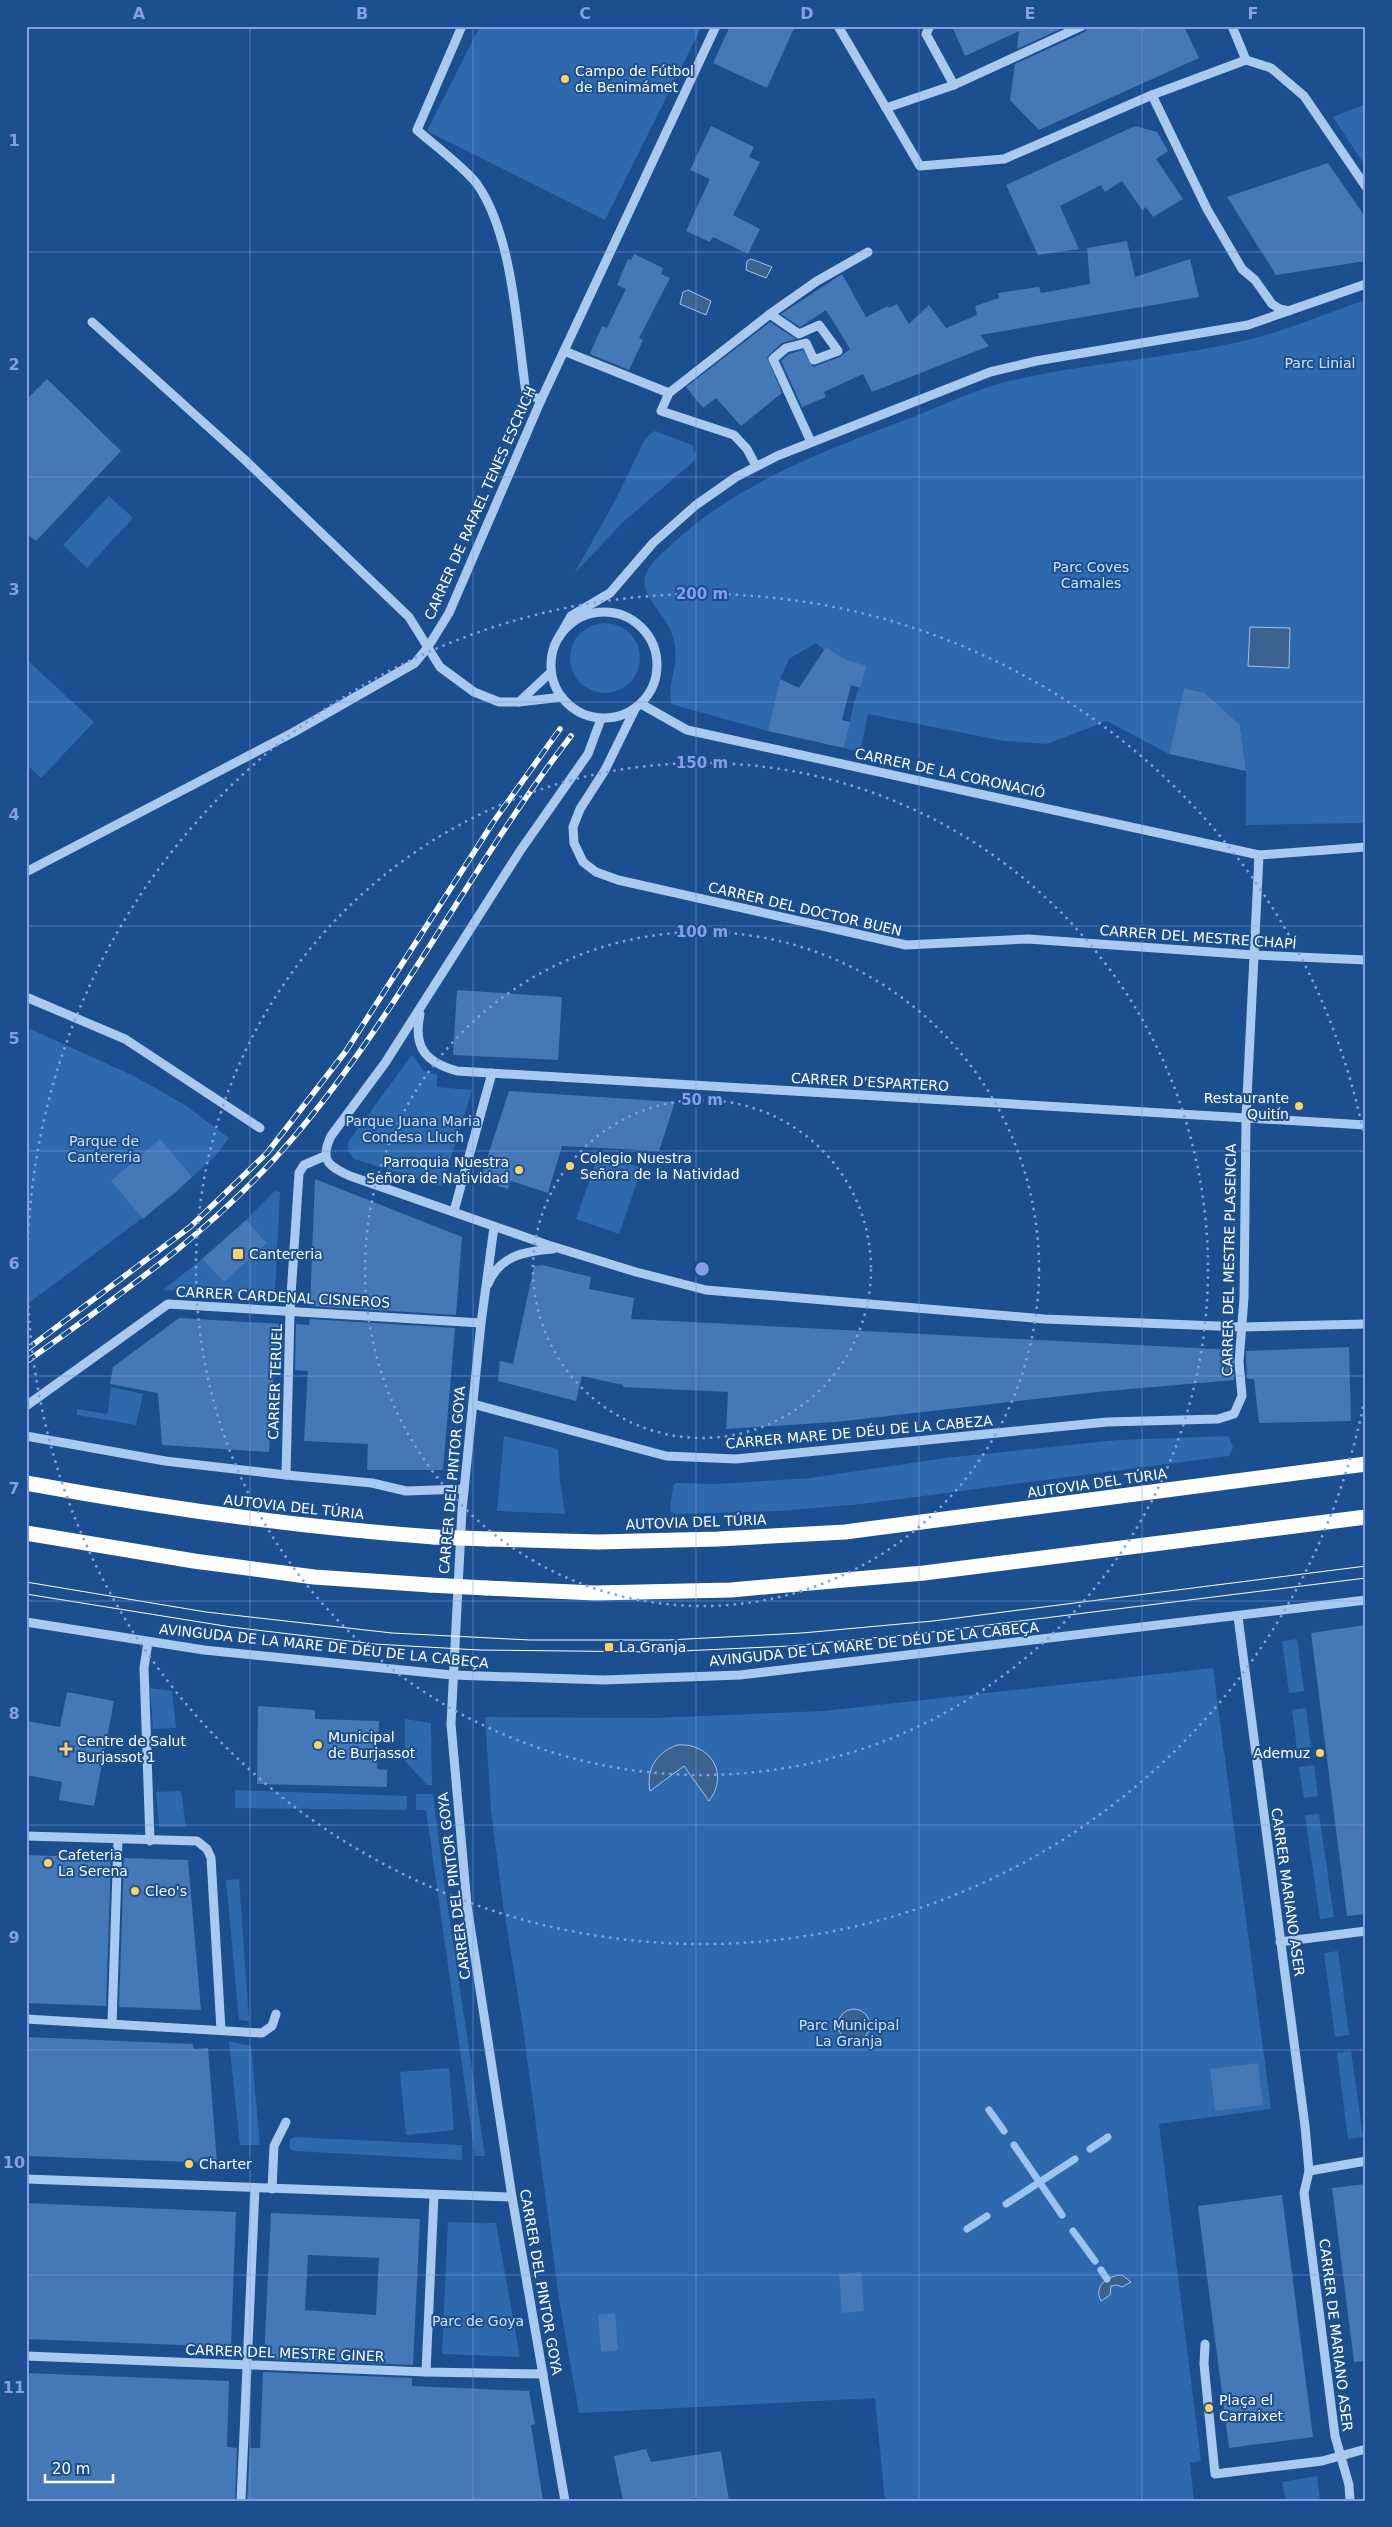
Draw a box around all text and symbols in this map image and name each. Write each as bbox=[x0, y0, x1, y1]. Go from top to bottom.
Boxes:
text: A bbox=[133, 4, 146, 23]
text: B bbox=[356, 4, 368, 23]
text: C bbox=[579, 4, 591, 23]
text: D bbox=[800, 4, 814, 23]
text: E bbox=[1025, 4, 1035, 23]
text: F bbox=[1248, 4, 1258, 23]
place label: Campo de Fútbol de Benimámet bbox=[575, 63, 694, 95]
marker: Campo de Fútbol de Benimámet bbox=[559, 73, 571, 85]
text: 1 bbox=[8, 131, 20, 150]
text: 2 bbox=[8, 355, 20, 374]
park label: Parc Linial bbox=[1285, 355, 1355, 371]
street label: CARRER DE RAFAEL TENES ESCRICH bbox=[421, 384, 539, 622]
park label: Parc Coves Camales bbox=[1053, 559, 1129, 591]
text: 3 bbox=[8, 580, 20, 599]
text: 200 m bbox=[676, 585, 728, 603]
street label: CARRER DE LA CORONACIÓ bbox=[853, 744, 1047, 801]
text: 150 m bbox=[676, 754, 728, 772]
text: 4 bbox=[8, 805, 20, 824]
street label: CARRER DEL DOCTOR BUEN bbox=[707, 879, 903, 939]
street label: CARRER DEL MESTRE CHAPÍ bbox=[1099, 922, 1297, 952]
text: 100 m bbox=[676, 923, 728, 941]
text: 5 bbox=[8, 1029, 20, 1048]
street label: CARRER D'ESPARTERO bbox=[791, 1070, 949, 1094]
place label: Restaurante Quitín bbox=[1204, 1090, 1289, 1122]
text: 50 m bbox=[681, 1091, 723, 1109]
marker: Restaurante Quitín bbox=[1293, 1100, 1305, 1112]
park label: Parque Juana Maria Condesa Lluch bbox=[345, 1113, 481, 1145]
park label: Parque de Cantereria bbox=[67, 1133, 141, 1165]
street label: CARRER DEL MESTRE PLASENCIA bbox=[1219, 1143, 1239, 1377]
place label: Colegio Nuestra Señora de la Natividad bbox=[580, 1150, 740, 1182]
place label: Parroquia Nuestra Señora de Natividad bbox=[366, 1154, 509, 1186]
marker: Colegio Nuestra Señora de la Natividad bbox=[564, 1160, 576, 1172]
marker: Parroquia Nuestra Señora de Natividad bbox=[513, 1164, 525, 1176]
place label: Cantereria bbox=[249, 1246, 323, 1262]
marker: Cantereria bbox=[231, 1247, 245, 1261]
text: 6 bbox=[8, 1254, 20, 1273]
centre of rings bbox=[693, 1260, 711, 1278]
street label: CARRER CARDENAL CISNEROS bbox=[175, 1283, 391, 1311]
street label: CARRER TERUEL bbox=[265, 1324, 285, 1440]
street label: CARRER DEL PINTOR GOYA bbox=[436, 1385, 468, 1575]
street label: CARRER MARE DE DÉU DE LA CABEZA bbox=[725, 1412, 994, 1452]
street label: AUTOVIA DEL TÚRIA bbox=[1026, 1464, 1168, 1501]
text: 7 bbox=[8, 1479, 20, 1498]
street label: AUTOVIA DEL TÚRIA bbox=[223, 1491, 365, 1522]
street label: AUTOVIA DEL TÚRIA bbox=[625, 1511, 767, 1532]
street label: AVINGUDA DE LA MARE DE DÉU DE LA CABEÇA bbox=[708, 1619, 1040, 1669]
street label: AVINGUDA DE LA MARE DE DÉU DE LA CABEÇA bbox=[158, 1621, 490, 1671]
place label: La Granja bbox=[619, 1639, 686, 1655]
marker: La Granja bbox=[603, 1641, 615, 1653]
text: 8 bbox=[8, 1704, 20, 1723]
place label: Municipal de Burjassot bbox=[328, 1729, 416, 1761]
place label: Centre de Salut Burjassot 1 bbox=[77, 1733, 186, 1765]
marker: Municipal de Burjassot bbox=[312, 1739, 324, 1751]
marker: Centre de Salut Burjassot 1 bbox=[59, 1742, 73, 1756]
place label: Ademuz bbox=[1253, 1745, 1310, 1761]
marker: Ademuz bbox=[1314, 1747, 1326, 1759]
street label: CARRER DEL PINTOR GOYA bbox=[435, 1791, 473, 1981]
street label: CARRER MARIANO ASER bbox=[1268, 1807, 1308, 1978]
place label: Cafeteria La Serena bbox=[58, 1847, 128, 1879]
marker: Cafeteria La Serena bbox=[42, 1857, 54, 1869]
place label: Cleo's bbox=[145, 1883, 187, 1899]
marker: Cleo's bbox=[129, 1885, 141, 1897]
text: 9 bbox=[8, 1928, 20, 1947]
park label: Parc Municipal La Granja bbox=[799, 2017, 899, 2049]
text: 10 bbox=[3, 2153, 25, 2172]
place label: Charter bbox=[199, 2156, 252, 2172]
marker: Charter bbox=[183, 2158, 195, 2170]
street label: CARRER DEL PINTOR GOYA bbox=[517, 2188, 565, 2377]
street label: CARRER DE MARIANO ASER bbox=[1316, 2238, 1356, 2433]
park label: Parc de Goya bbox=[432, 2313, 524, 2329]
street label: CARRER DEL MESTRE GINER bbox=[185, 2342, 385, 2364]
text: 11 bbox=[3, 2378, 25, 2397]
place label: Plaça el Carraixet bbox=[1219, 2392, 1284, 2424]
marker: Plaça el Carraixet bbox=[1203, 2402, 1215, 2414]
scale bar bbox=[45, 2452, 112, 2484]
text: 20 m bbox=[52, 2460, 90, 2478]

